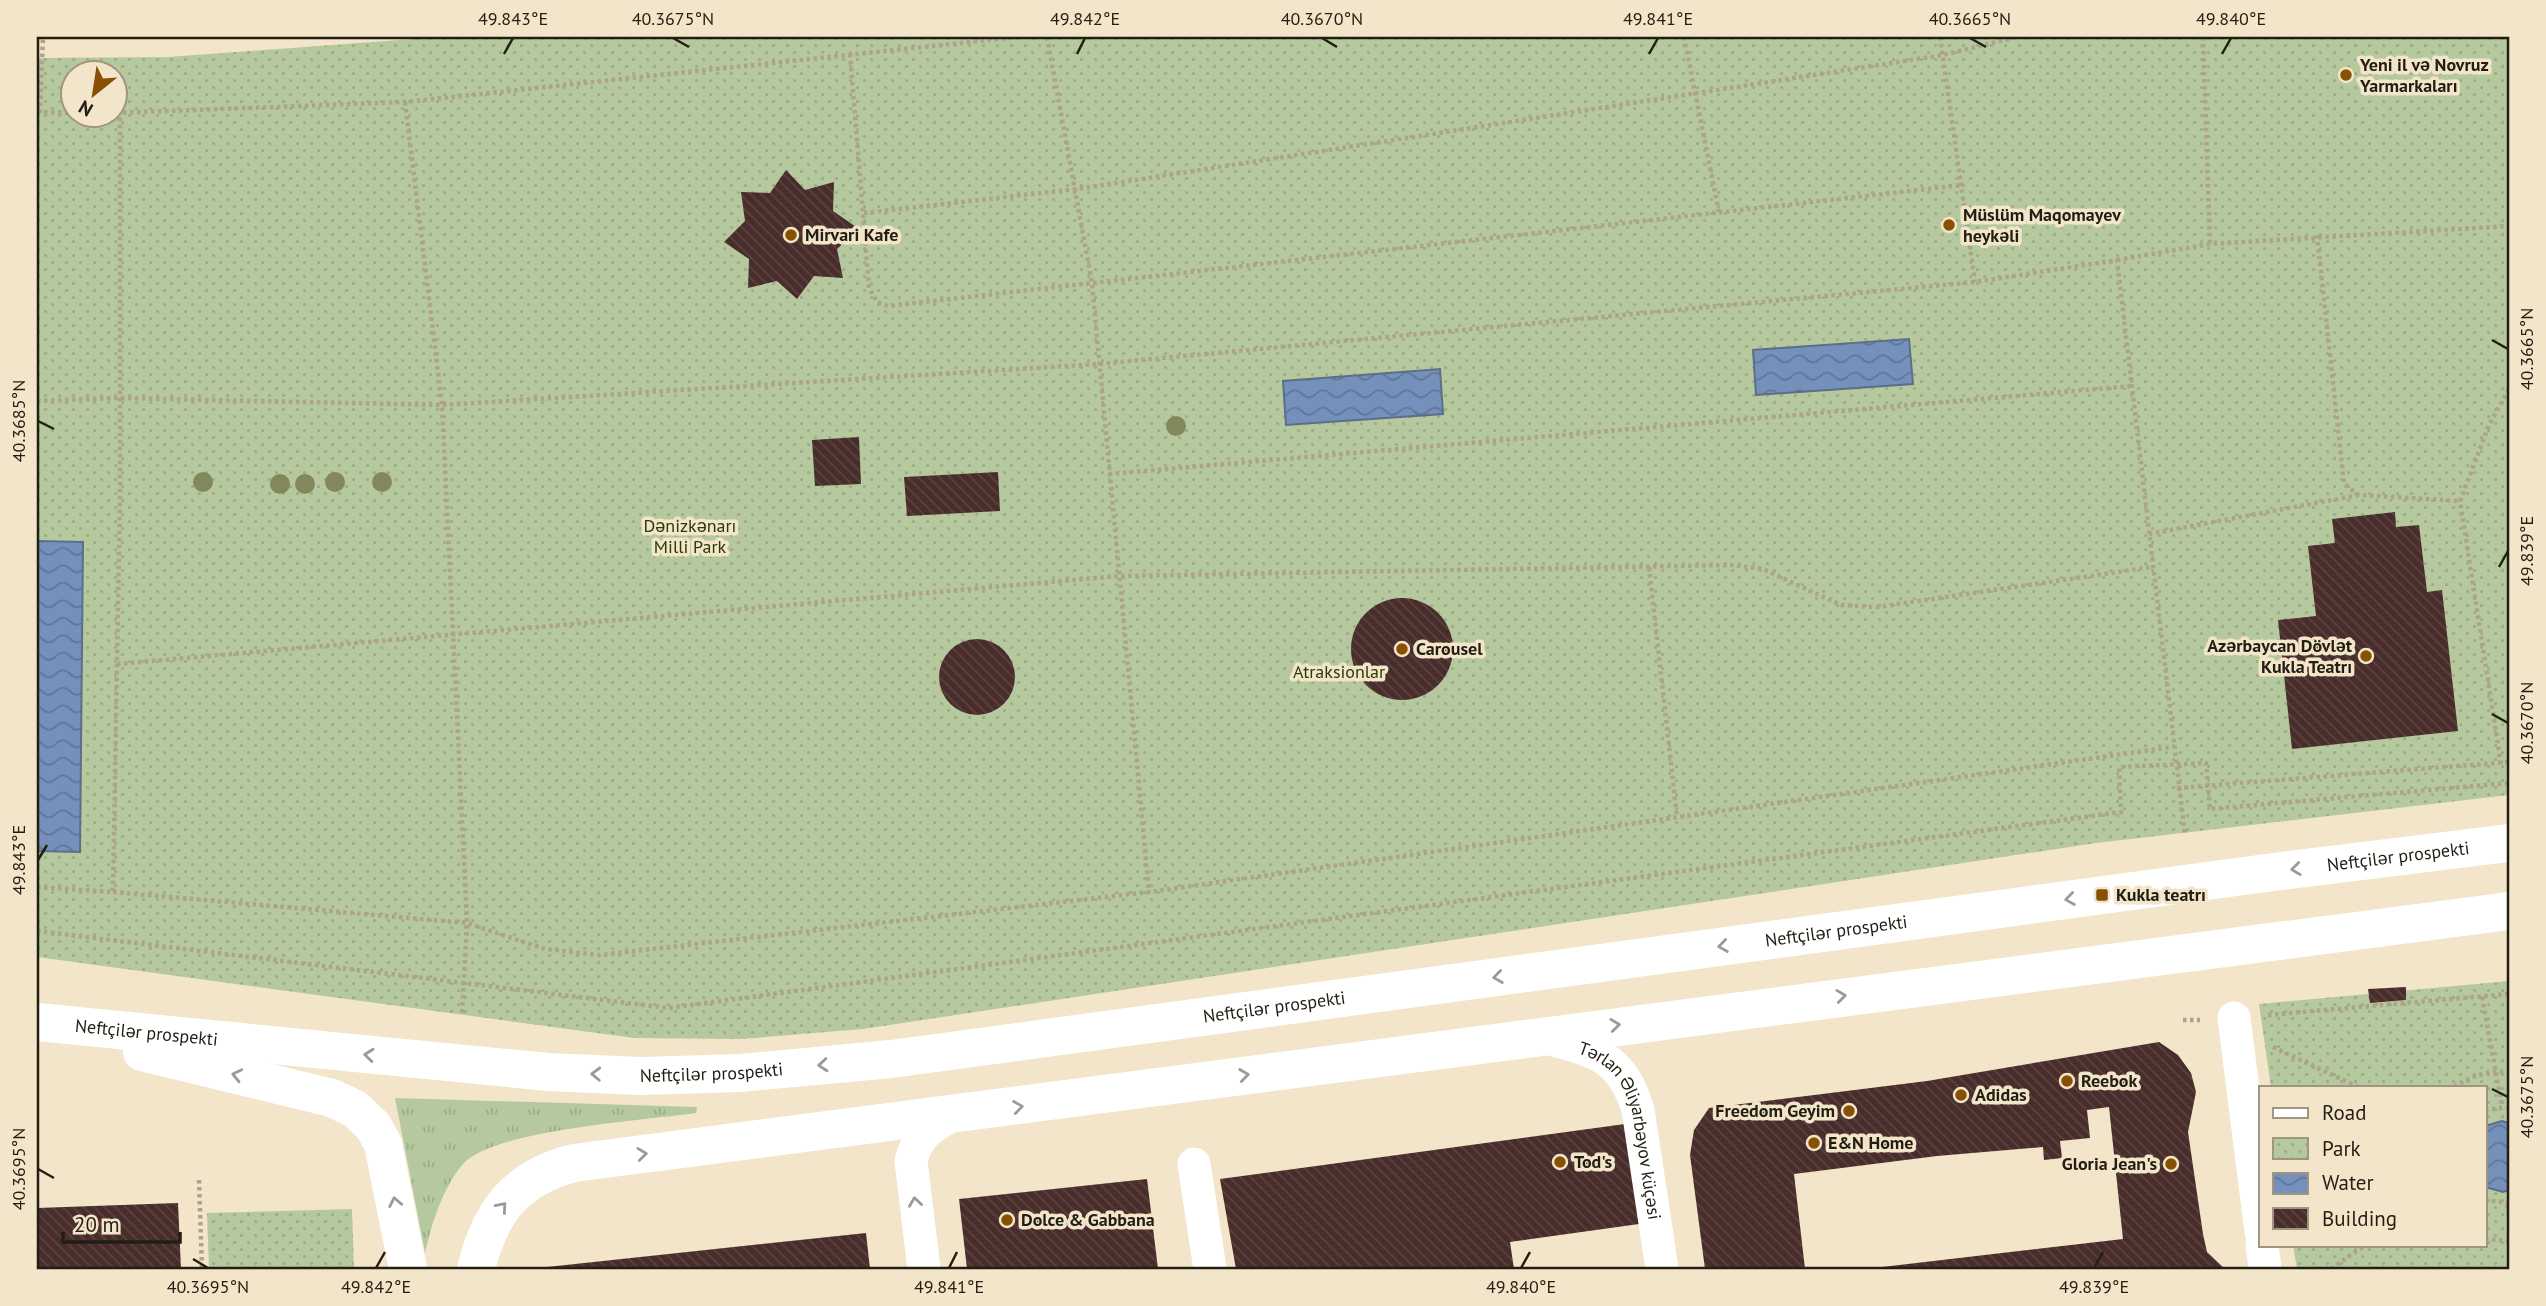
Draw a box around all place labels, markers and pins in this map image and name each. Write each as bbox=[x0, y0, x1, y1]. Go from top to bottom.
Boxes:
place label: Yeni il və Novruz Yarmarkaları bbox=[2359, 53, 2489, 97]
marker: Yeni il və Novruz Yarmarkaları bbox=[2338, 67, 2354, 83]
place label: Müslüm Maqomayev heykəli bbox=[1963, 203, 2121, 247]
marker: Müslüm Maqomayev heykəli bbox=[1941, 217, 1957, 233]
place label: Mirvari Kafe bbox=[805, 223, 898, 246]
marker: Mirvari Kafe bbox=[783, 227, 799, 243]
place label: Azərbaycan Dövlət Kukla Teatrı bbox=[2207, 634, 2353, 678]
place label: Carousel bbox=[1416, 637, 1483, 660]
marker: Carousel bbox=[1394, 641, 1410, 657]
marker: Azərbaycan Dövlət Kukla Teatrı bbox=[2358, 648, 2374, 664]
place label: Kukla teatrı bbox=[2116, 883, 2206, 906]
marker: Kukla teatrı bbox=[2094, 887, 2110, 903]
place label: Reebok bbox=[2081, 1069, 2137, 1092]
marker: Reebok bbox=[2059, 1073, 2075, 1089]
place label: Adidas bbox=[1975, 1083, 2027, 1106]
marker: Adidas bbox=[1953, 1087, 1969, 1103]
place label: Freedom Geyim bbox=[1715, 1099, 1835, 1122]
marker: Freedom Geyim bbox=[1841, 1103, 1857, 1119]
place label: E&N Home bbox=[1828, 1131, 1913, 1154]
marker: E&N Home bbox=[1806, 1135, 1822, 1151]
place label: Tod's bbox=[1574, 1150, 1613, 1173]
place label: Gloria Jean's bbox=[2062, 1152, 2157, 1175]
marker: Tod's bbox=[1552, 1154, 1568, 1170]
marker: Gloria Jean's bbox=[2163, 1156, 2179, 1172]
place label: Dolce & Gabbana bbox=[1021, 1208, 1155, 1231]
marker: Dolce & Gabbana bbox=[999, 1212, 1015, 1228]

